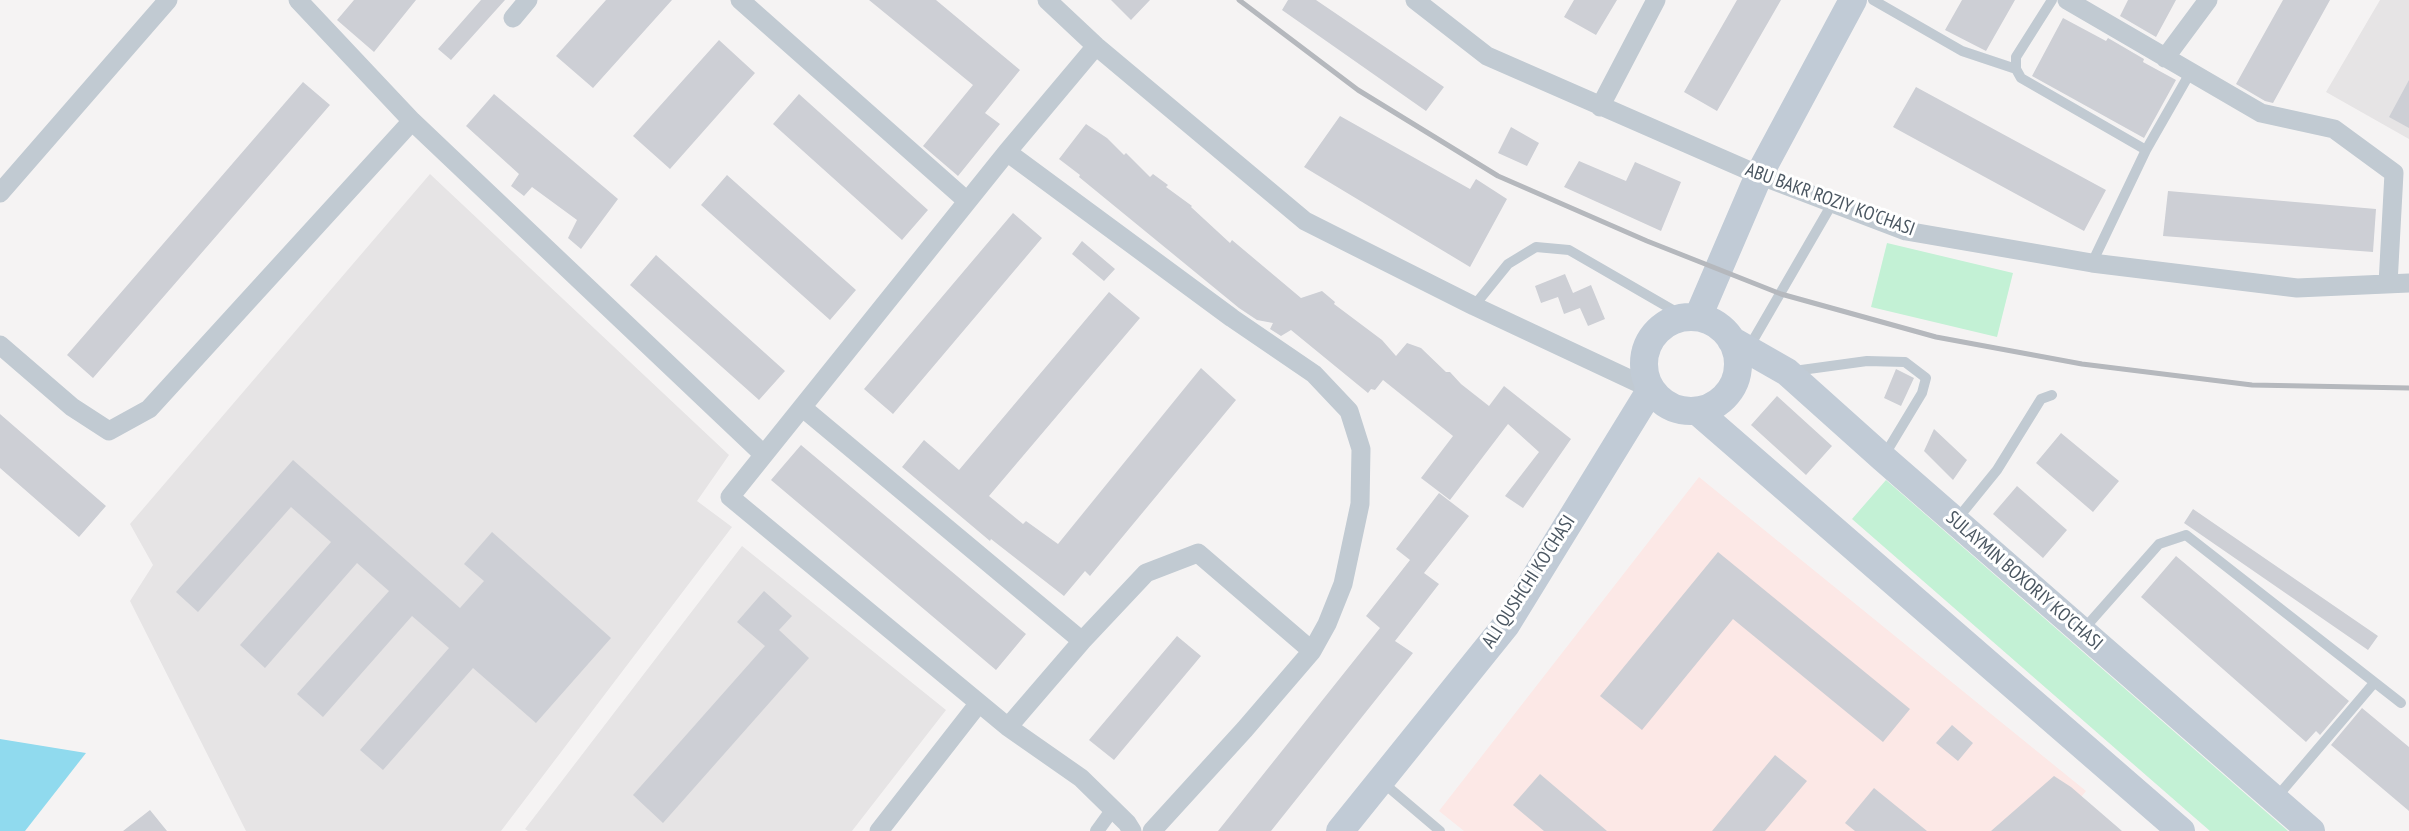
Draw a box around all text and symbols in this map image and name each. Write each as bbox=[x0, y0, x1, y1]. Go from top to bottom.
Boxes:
street label: ABU BAKR ROZIY KO'CHASI bbox=[1742, 159, 1918, 241]
street label: SULAYMIN BOXORIY KO'CHASI bbox=[1941, 507, 2107, 655]
street label: ALI QUSHCHI KO'CHASI bbox=[1478, 511, 1580, 653]

